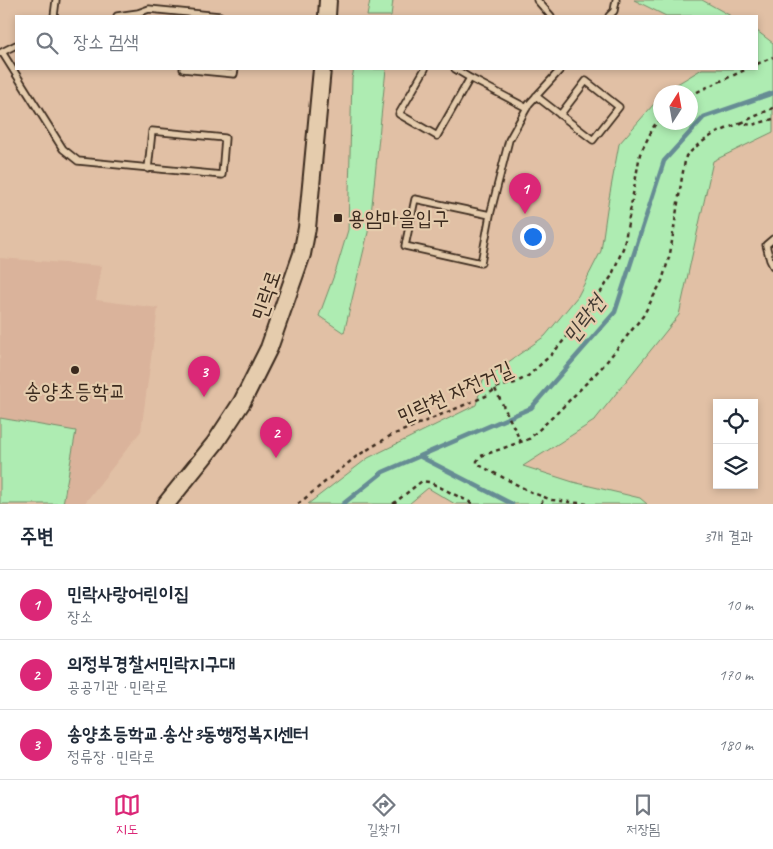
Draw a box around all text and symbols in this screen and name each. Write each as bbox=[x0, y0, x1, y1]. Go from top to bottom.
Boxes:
search box bbox=[15, 15, 758, 70]
icon: search bbox=[33, 29, 61, 57]
text: 장소 검색 bbox=[73, 30, 139, 54]
north arrow bbox=[653, 85, 698, 130]
pin: 1 bbox=[509, 173, 541, 214]
place label: 용암마을입구 bbox=[348, 205, 449, 231]
marker: 용암마을입구 bbox=[332, 212, 344, 224]
your location bbox=[520, 224, 546, 250]
street label: 민락로 bbox=[245, 267, 287, 323]
water label: 민락천 bbox=[557, 288, 613, 349]
street label: 민락천 자전거길 bbox=[393, 355, 517, 429]
pin: 3 bbox=[188, 356, 220, 397]
marker: 송양초등학교 bbox=[69, 364, 81, 376]
place label: 송양초등학교 bbox=[24, 378, 126, 404]
map controls bbox=[713, 399, 758, 489]
button: locate bbox=[713, 399, 758, 444]
pin: 2 bbox=[260, 417, 292, 458]
button: layers bbox=[713, 444, 758, 489]
text: 주변 bbox=[20, 523, 54, 549]
text: 3개 결과 bbox=[703, 527, 753, 547]
text: 민락사랑어린이집 bbox=[67, 582, 189, 606]
text: 1 bbox=[32, 595, 40, 615]
text: 10 m bbox=[726, 595, 753, 615]
text: 장소 bbox=[67, 607, 93, 627]
text: 의정부경찰서민락지구대 bbox=[67, 652, 235, 676]
text: 2 bbox=[32, 665, 40, 685]
text: 170 m bbox=[719, 665, 753, 685]
text: 공공기관 · 민락로 bbox=[67, 677, 168, 697]
text: 송양초등학교.송산3동행정복지센터 bbox=[67, 722, 309, 746]
text: 3 bbox=[32, 735, 40, 755]
text: 180 m bbox=[719, 735, 753, 755]
text: 정류장 · 민락로 bbox=[67, 747, 155, 767]
tab: 지도 bbox=[113, 791, 141, 839]
tab: 길찾기 bbox=[367, 791, 400, 839]
tab: 저장됨 bbox=[626, 791, 660, 839]

